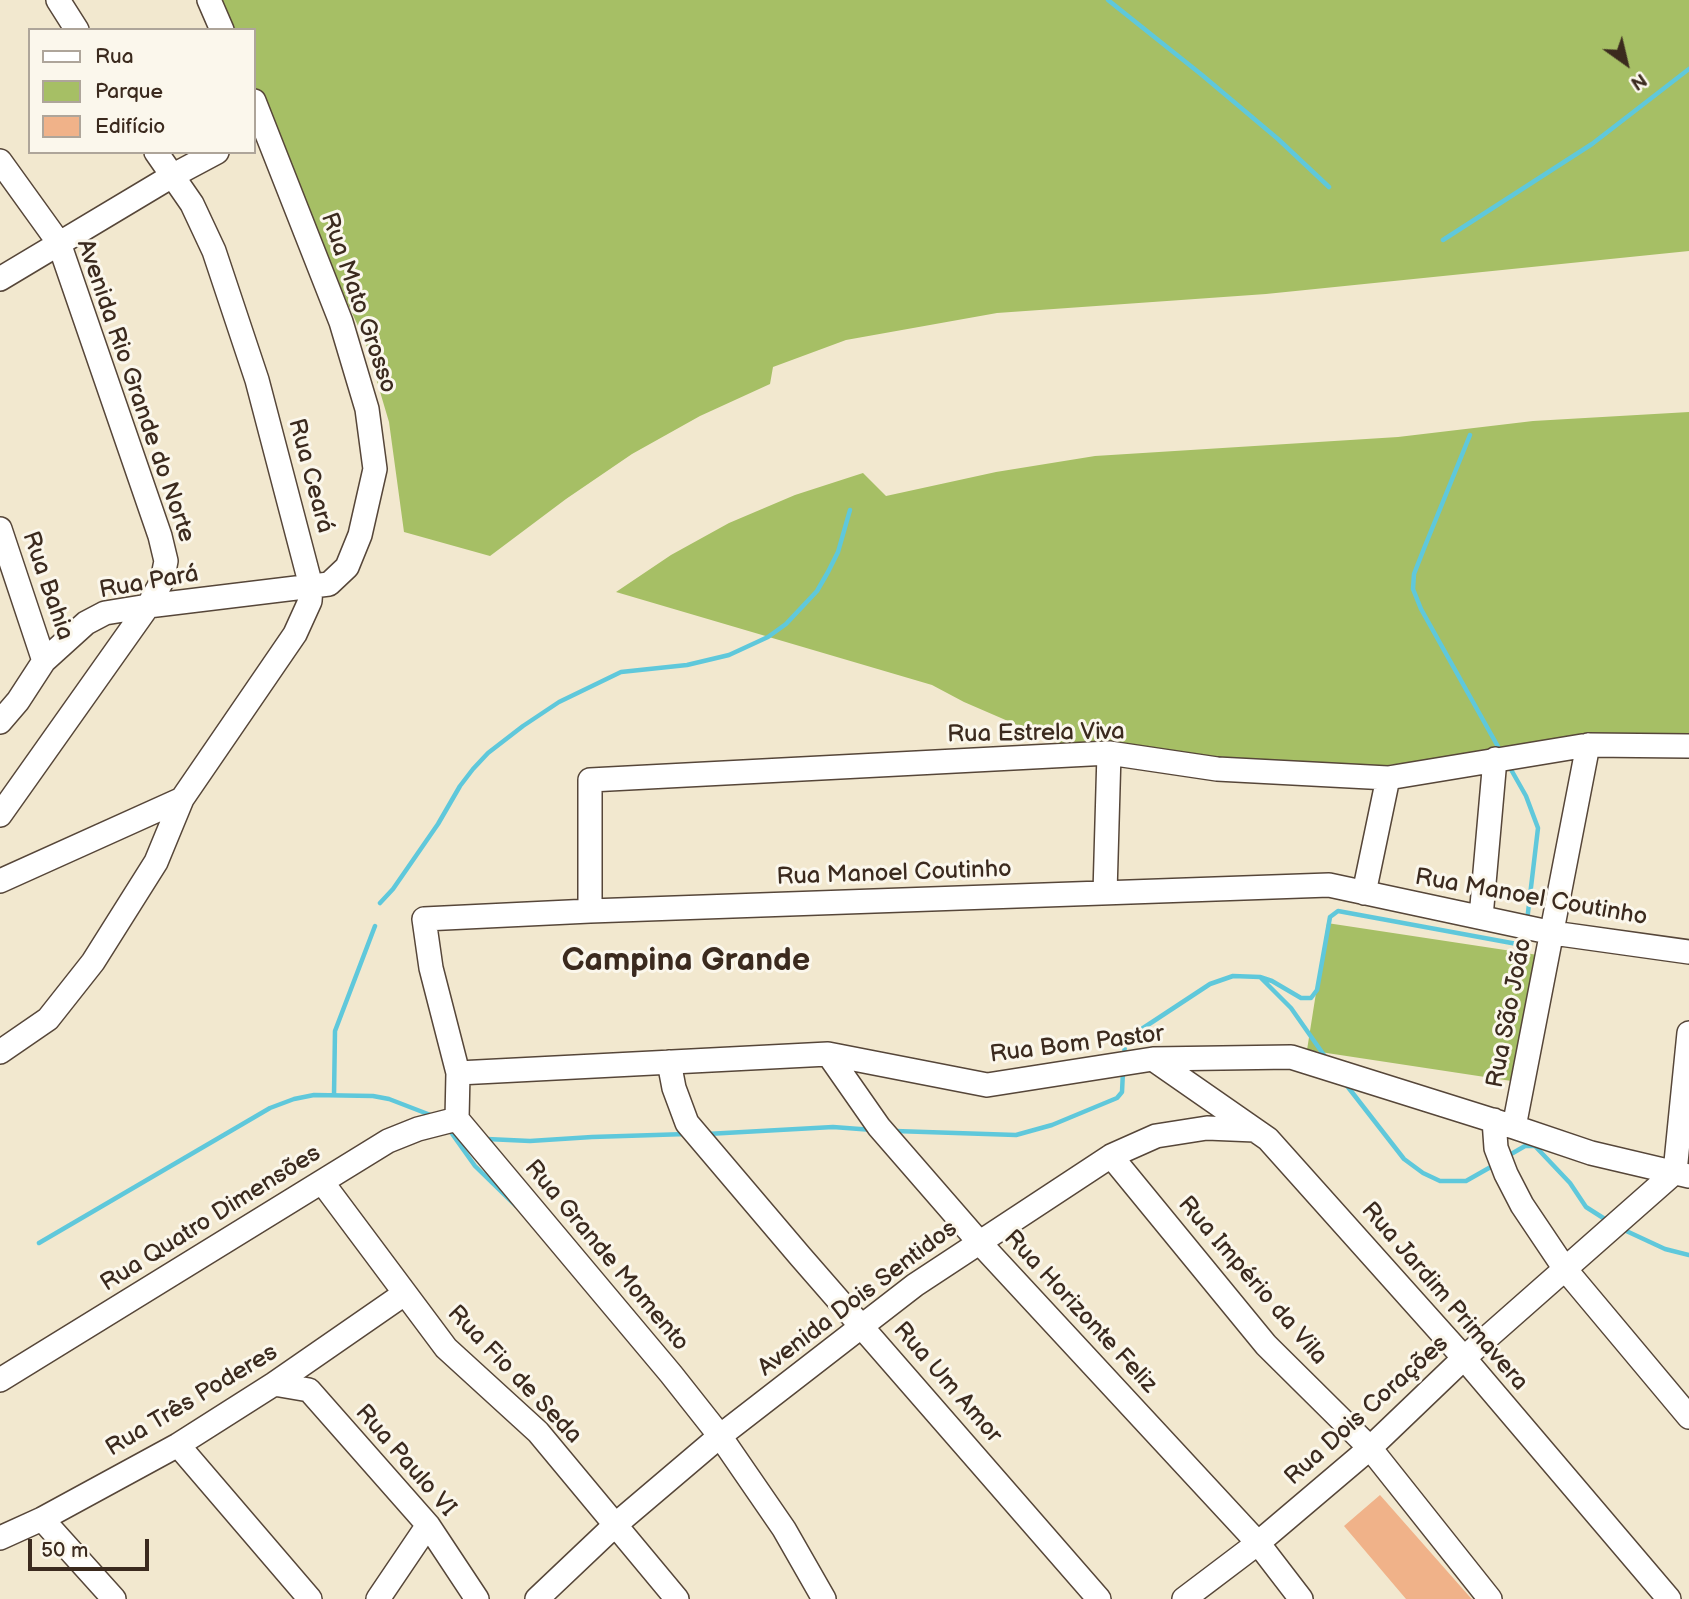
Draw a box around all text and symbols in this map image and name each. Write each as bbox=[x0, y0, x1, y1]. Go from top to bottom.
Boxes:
legend bbox=[28, 28, 256, 154]
north arrow bbox=[1591, 28, 1661, 98]
text: Rua bbox=[95, 44, 134, 69]
text: N bbox=[1626, 67, 1650, 94]
text: Parque bbox=[95, 79, 163, 104]
text: Edifício bbox=[95, 114, 165, 139]
street label: Rua Mato Grosso bbox=[314, 209, 402, 397]
street label: Avenida Rio Grande do Norte bbox=[70, 236, 200, 546]
street label: Rua Ceará bbox=[281, 416, 339, 536]
street label: Rua Bahia bbox=[15, 528, 79, 644]
street label: Rua Pará bbox=[97, 560, 201, 606]
street label: Rua Estrela Viva bbox=[947, 718, 1125, 750]
street label: Rua Manoel Coutinho bbox=[776, 856, 1012, 892]
street label: Rua Manoel Coutinho bbox=[1413, 863, 1649, 933]
street label: Rua São João bbox=[1481, 936, 1539, 1090]
district label: Campina Grande bbox=[562, 943, 810, 981]
street label: Rua Bom Pastor bbox=[988, 1020, 1166, 1070]
street label: Rua Quatro Dimensões bbox=[96, 1139, 326, 1299]
street label: Rua Grande Momento bbox=[518, 1155, 694, 1357]
street label: Rua Império da Vila bbox=[1171, 1191, 1333, 1371]
street label: Rua Jardim Primavera bbox=[1354, 1197, 1534, 1397]
street label: Avenida Dois Sentidos bbox=[753, 1215, 963, 1383]
street label: Rua Horizonte Feliz bbox=[997, 1225, 1163, 1399]
street label: Rua Fio de Seda bbox=[441, 1300, 587, 1450]
street label: Rua Um Amor bbox=[887, 1316, 1007, 1450]
street label: Rua Dois Corações bbox=[1279, 1330, 1455, 1492]
street label: Rua Três Poderes bbox=[101, 1339, 283, 1463]
street label: Rua Paulo VI bbox=[348, 1399, 462, 1523]
scale bar bbox=[32, 1526, 152, 1570]
text: 50 m bbox=[41, 1538, 88, 1563]

